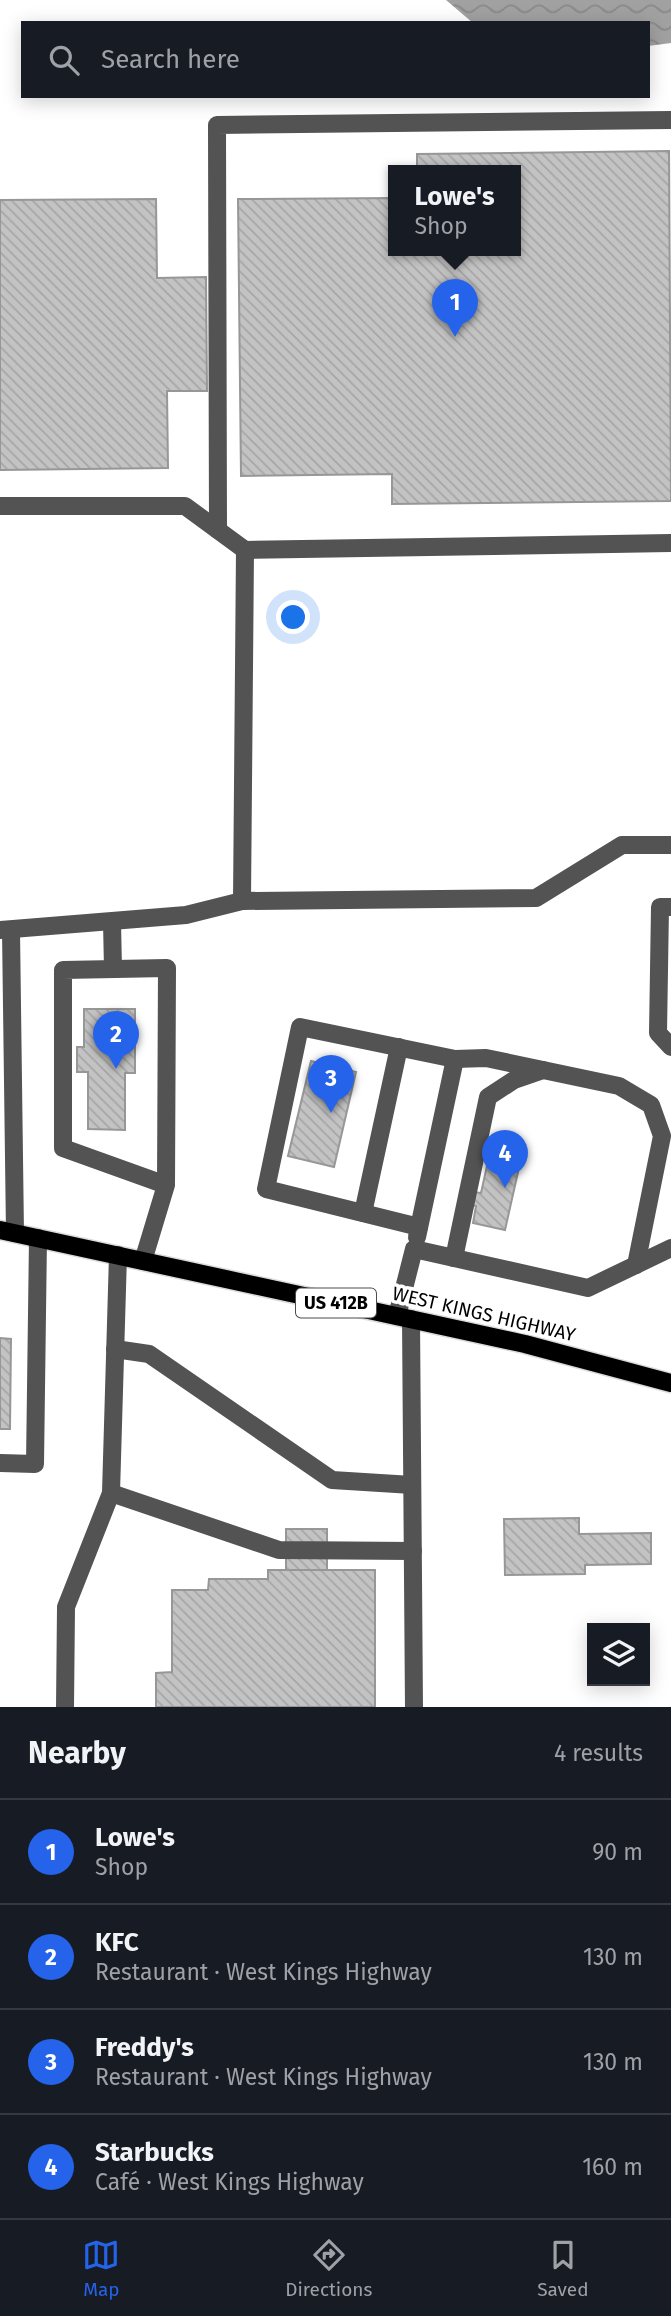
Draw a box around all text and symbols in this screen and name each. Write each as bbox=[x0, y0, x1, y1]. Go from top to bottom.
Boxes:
search box bbox=[21, 21, 650, 98]
icon: search bbox=[45, 41, 83, 79]
text: Search here bbox=[101, 44, 240, 75]
popup bbox=[388, 165, 521, 256]
text: Lowe's bbox=[415, 181, 494, 212]
text: Shop bbox=[415, 212, 468, 240]
pin: 1 bbox=[432, 279, 478, 337]
your location bbox=[276, 600, 310, 634]
pin: 2 bbox=[93, 1011, 139, 1069]
pin: 3 bbox=[308, 1055, 354, 1113]
pin: 4 bbox=[482, 1130, 528, 1188]
street label: WEST KINGS HIGHWAY bbox=[390, 1282, 578, 1346]
road number: US 412B bbox=[296, 1288, 376, 1318]
map controls bbox=[587, 1623, 650, 1686]
button: layers bbox=[587, 1623, 650, 1686]
text: Nearby bbox=[28, 1735, 126, 1771]
text: 4 results bbox=[554, 1739, 643, 1767]
text: Lowe's bbox=[95, 1822, 175, 1853]
text: 1 bbox=[46, 1838, 56, 1866]
text: 90 m bbox=[592, 1838, 643, 1866]
text: Shop bbox=[95, 1853, 148, 1881]
text: KFC bbox=[95, 1927, 139, 1958]
text: 2 bbox=[45, 1943, 57, 1971]
text: 130 m bbox=[583, 1943, 643, 1971]
text: Restaurant · West Kings Highway bbox=[95, 1958, 432, 1986]
text: Freddy's bbox=[95, 2032, 194, 2063]
text: 3 bbox=[45, 2048, 57, 2076]
text: 130 m bbox=[583, 2048, 643, 2076]
text: Restaurant · West Kings Highway bbox=[95, 2063, 432, 2091]
text: Starbucks bbox=[95, 2137, 214, 2168]
text: 4 bbox=[45, 2153, 58, 2181]
text: 160 m bbox=[582, 2153, 643, 2181]
text: Café · West Kings Highway bbox=[95, 2168, 364, 2196]
tab: Map bbox=[82, 2236, 120, 2301]
tab: Directions bbox=[285, 2236, 372, 2301]
tab: Saved bbox=[537, 2236, 589, 2301]

